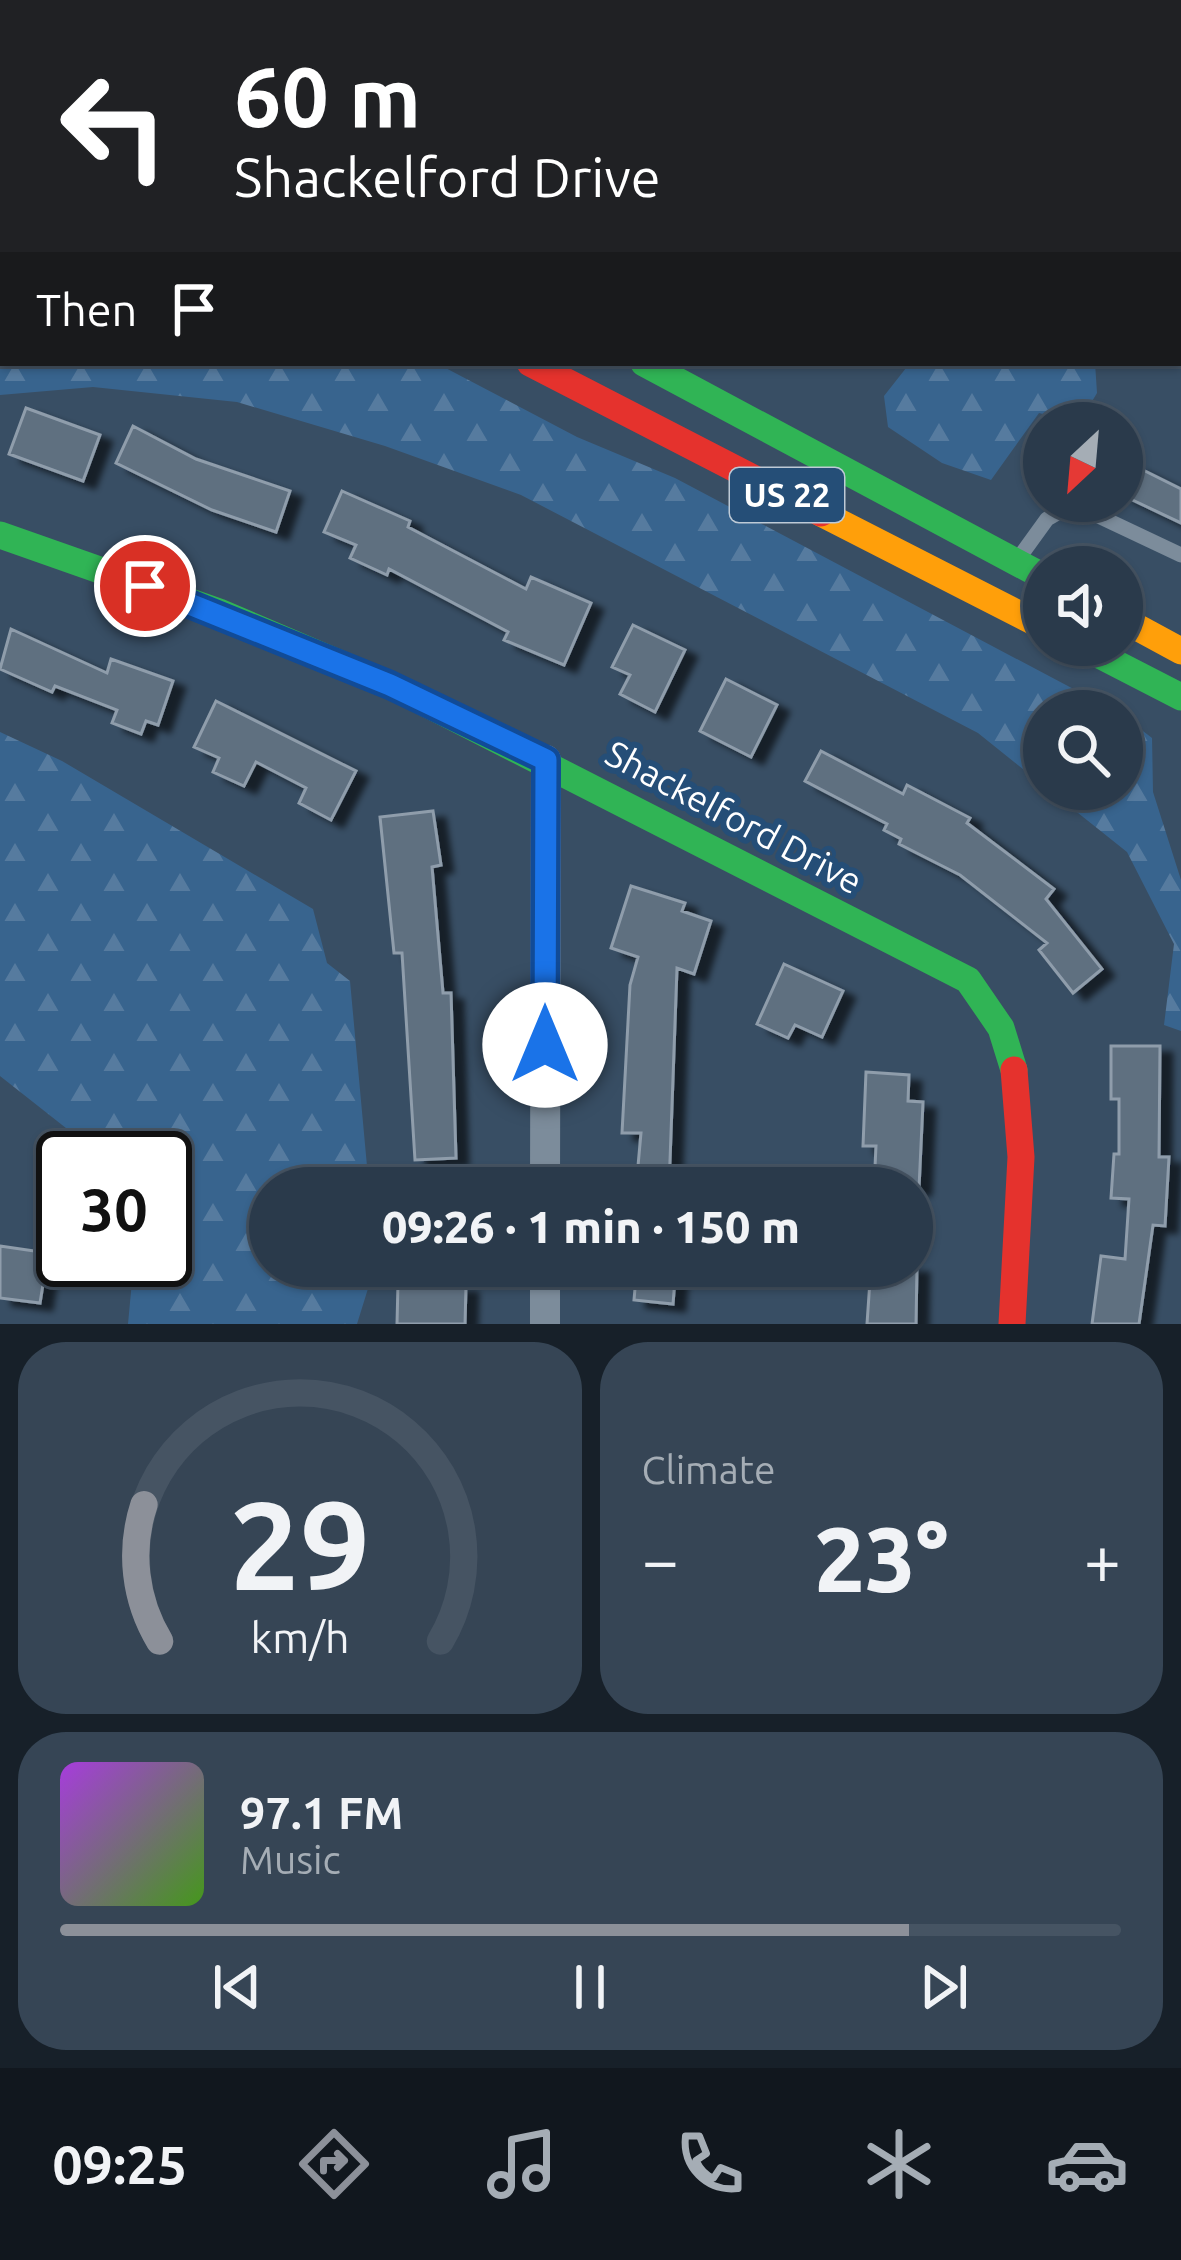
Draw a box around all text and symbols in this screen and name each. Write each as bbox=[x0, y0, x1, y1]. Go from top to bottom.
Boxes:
icon: left bbox=[36, 48, 192, 204]
text: 60 m bbox=[234, 49, 421, 143]
text: Shackelford Drive bbox=[234, 147, 660, 207]
icon: arrive bbox=[161, 276, 227, 342]
text: Then bbox=[36, 284, 137, 335]
north arrow bbox=[1023, 402, 1143, 522]
map controls bbox=[1023, 402, 1143, 810]
road number: US 22 bbox=[730, 468, 844, 522]
pin bbox=[94, 535, 196, 637]
button: sound bbox=[1023, 546, 1143, 666]
icon: arrive bbox=[112, 553, 178, 619]
button: search bbox=[1023, 690, 1143, 810]
street label: Shackelford Drive bbox=[599, 732, 869, 901]
position arrow bbox=[482, 982, 608, 1108]
speed limit sign: 30 bbox=[36, 1131, 192, 1287]
text: 09:26 · 1 min · 150 m bbox=[382, 1201, 800, 1252]
text: Climate bbox=[642, 1448, 776, 1491]
text: 29 bbox=[229, 1474, 370, 1614]
text: 23° bbox=[814, 1508, 948, 1609]
text: − bbox=[642, 1522, 679, 1596]
text: + bbox=[1084, 1522, 1121, 1596]
text: km/h bbox=[250, 1613, 349, 1661]
text: 97.1 FM bbox=[240, 1787, 403, 1838]
text: Music bbox=[240, 1838, 341, 1881]
icon: previous bbox=[204, 1954, 270, 2020]
icon: pause bbox=[557, 1954, 623, 2020]
icon: next bbox=[911, 1954, 977, 2020]
icon: directions bbox=[292, 2122, 376, 2206]
icon: music bbox=[480, 2122, 564, 2206]
icon: phone bbox=[668, 2122, 752, 2206]
icon: climate bbox=[857, 2122, 941, 2206]
icon: car bbox=[1045, 2122, 1129, 2206]
text: 09:25 bbox=[52, 2134, 187, 2194]

